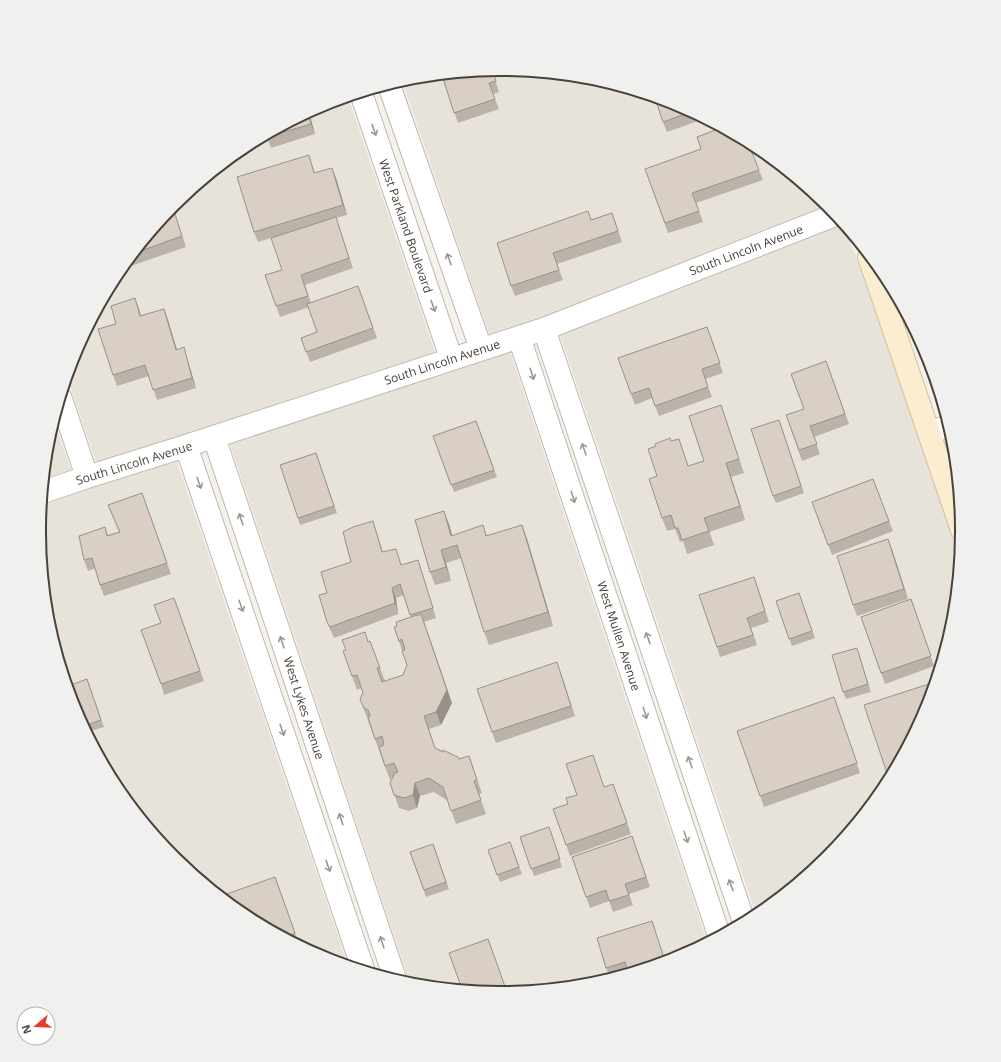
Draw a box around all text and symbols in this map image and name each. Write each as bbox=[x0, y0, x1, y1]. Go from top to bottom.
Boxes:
one-way arrow bbox=[371, 124, 378, 137]
street label: West Parkland Boulevard bbox=[375, 157, 437, 295]
street label: South Lincoln Avenue bbox=[687, 220, 806, 280]
one-way arrow bbox=[445, 254, 453, 266]
one-way arrow bbox=[430, 300, 438, 312]
street label: South Lincoln Avenue bbox=[382, 335, 502, 389]
one-way arrow bbox=[528, 367, 536, 379]
street label: South Lincoln Avenue bbox=[74, 437, 194, 489]
one-way arrow bbox=[580, 443, 588, 455]
one-way arrow bbox=[196, 477, 203, 490]
one-way arrow bbox=[570, 490, 577, 503]
one-way arrow bbox=[237, 512, 244, 525]
street label: West Mullen Avenue bbox=[593, 579, 645, 693]
one-way arrow bbox=[237, 600, 245, 612]
one-way arrow bbox=[644, 633, 652, 645]
one-way arrow bbox=[278, 636, 285, 649]
street label: West Lykes Avenue bbox=[279, 655, 329, 762]
one-way arrow bbox=[642, 707, 649, 720]
one-way arrow bbox=[279, 723, 286, 736]
one-way arrow bbox=[686, 755, 693, 768]
one-way arrow bbox=[337, 812, 344, 825]
one-way arrow bbox=[683, 830, 690, 843]
one-way arrow bbox=[325, 860, 333, 872]
one-way arrow bbox=[727, 879, 735, 891]
one-way arrow bbox=[378, 935, 385, 948]
north arrow bbox=[16, 1006, 56, 1046]
text: N bbox=[18, 1023, 35, 1036]

